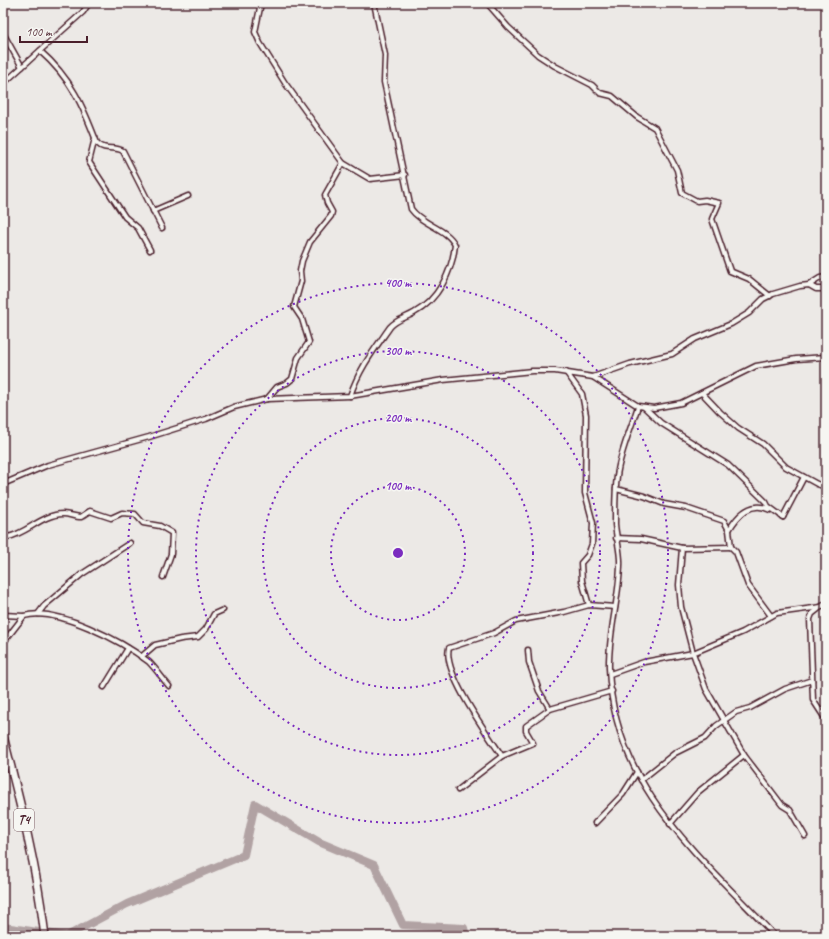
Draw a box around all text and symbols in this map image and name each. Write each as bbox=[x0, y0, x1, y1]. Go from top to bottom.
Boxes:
scale bar bbox=[20, 18, 87, 44]
text: 100 m bbox=[26, 24, 53, 40]
text: 400 m bbox=[385, 275, 412, 291]
text: 300 m bbox=[385, 343, 412, 359]
text: 200 m bbox=[385, 410, 412, 426]
text: 100 m bbox=[385, 478, 412, 494]
centre of rings bbox=[391, 546, 405, 560]
road number: T4 bbox=[14, 809, 34, 831]

